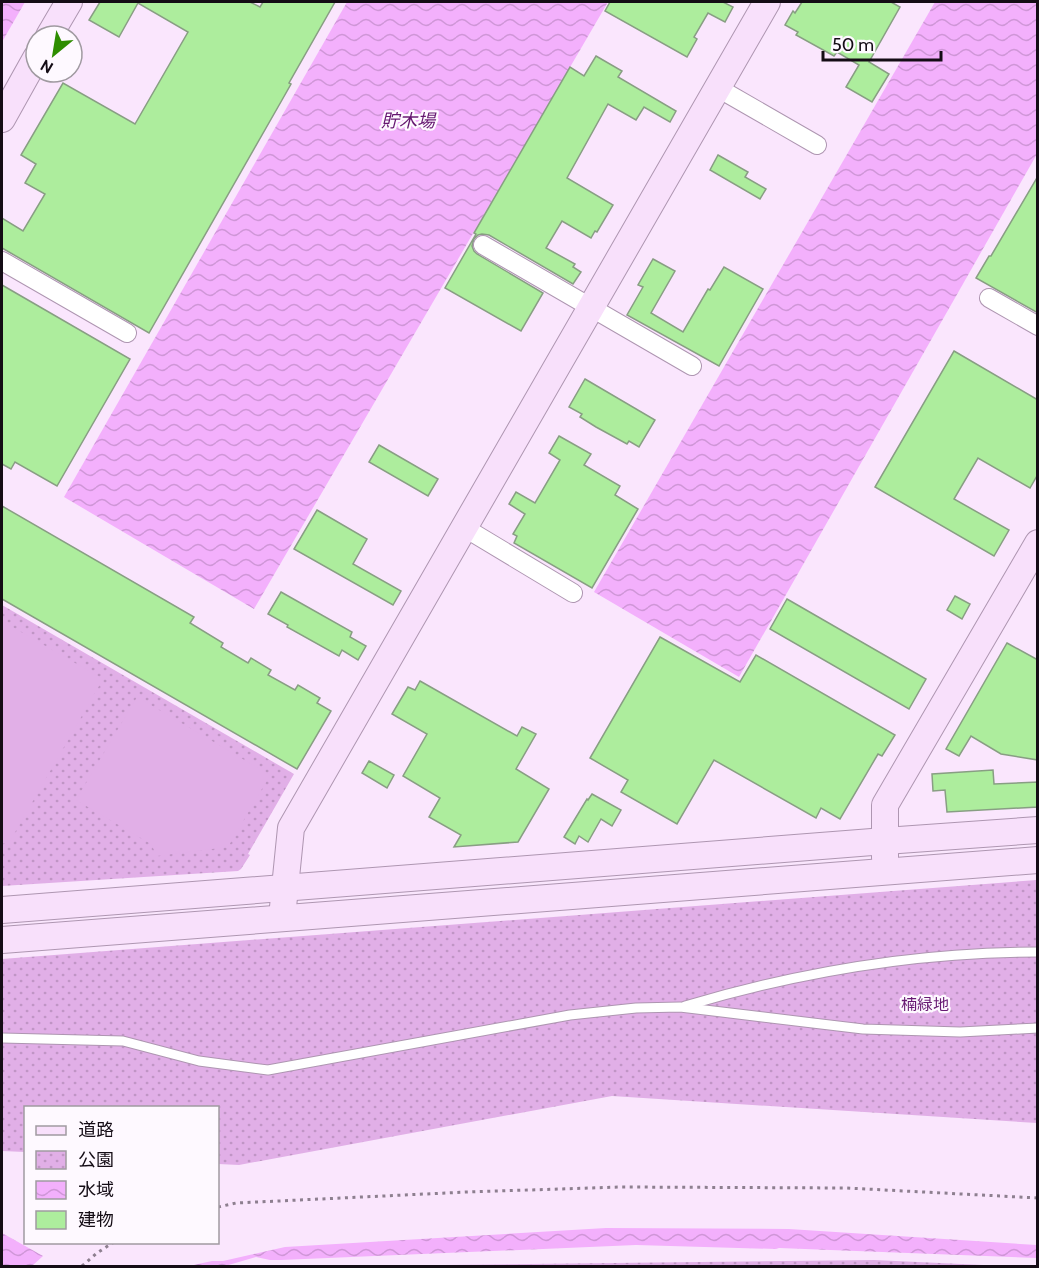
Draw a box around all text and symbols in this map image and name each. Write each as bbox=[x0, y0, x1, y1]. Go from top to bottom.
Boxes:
north arrow bbox=[24, 24, 84, 84]
scale bar bbox=[823, 24, 942, 62]
text: 50 m bbox=[832, 34, 874, 56]
text: N bbox=[37, 56, 56, 78]
water label: 貯木場 bbox=[381, 110, 437, 132]
park label: 楠緑地 bbox=[901, 995, 949, 1014]
legend bbox=[24, 1106, 219, 1244]
text: 道路 bbox=[78, 1119, 114, 1141]
text: 公園 bbox=[78, 1149, 114, 1171]
text: 水域 bbox=[78, 1179, 114, 1201]
text: 建物 bbox=[78, 1209, 114, 1231]

